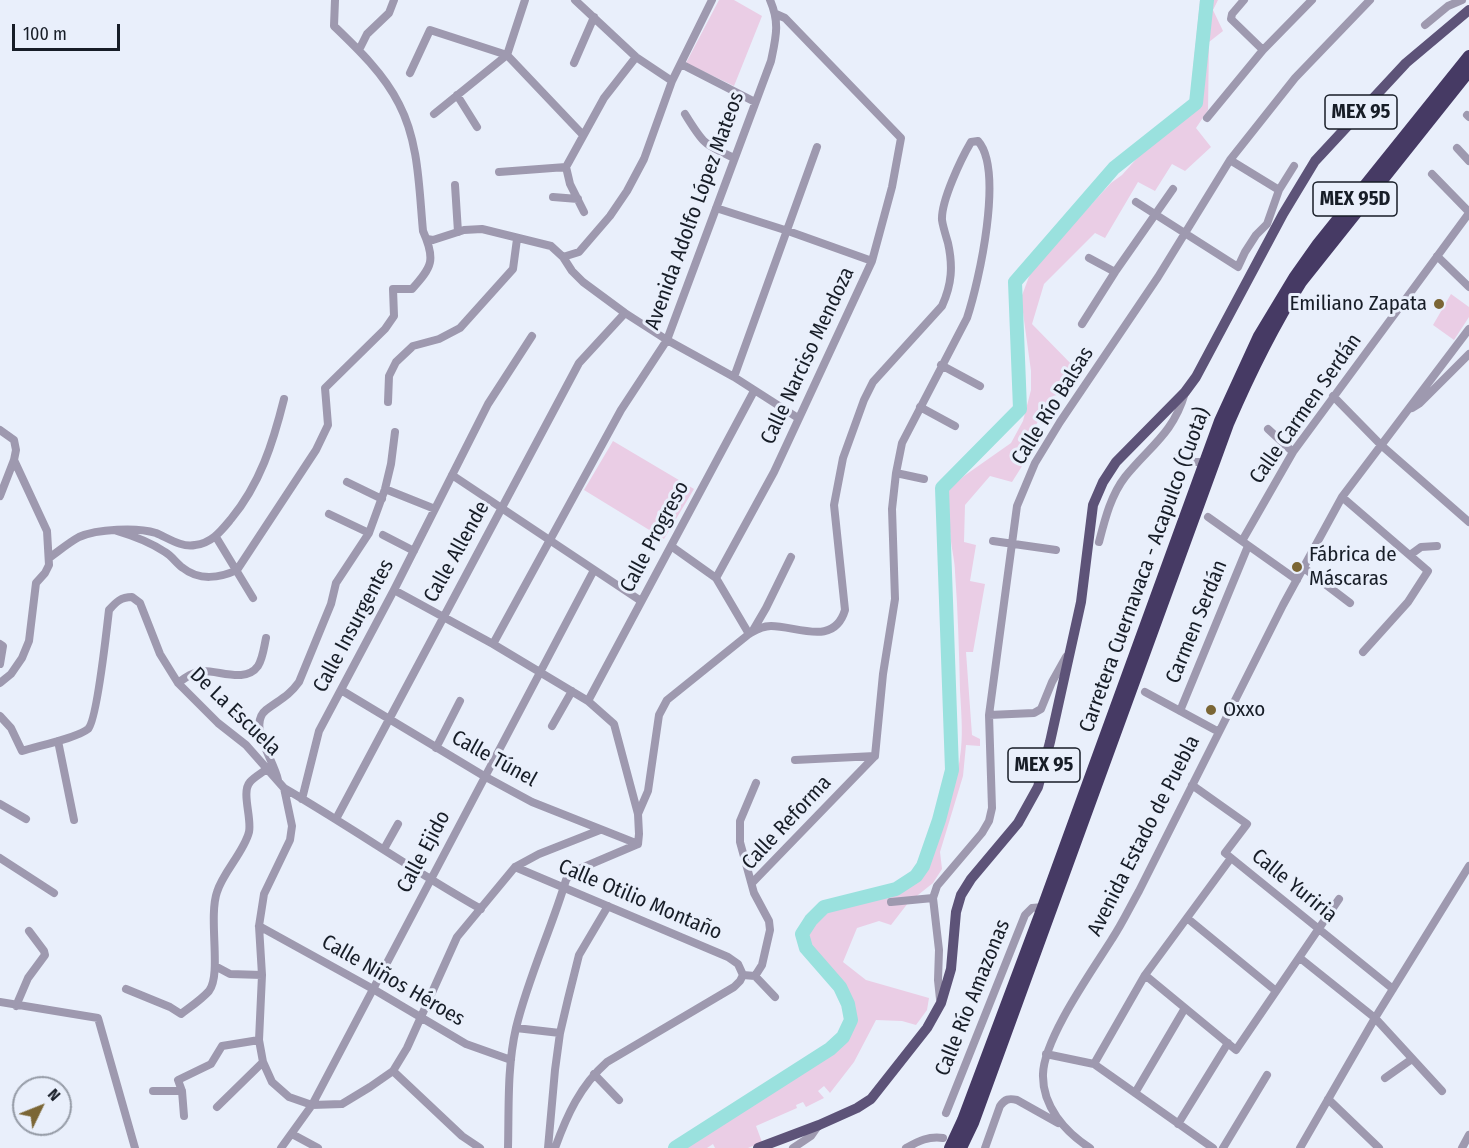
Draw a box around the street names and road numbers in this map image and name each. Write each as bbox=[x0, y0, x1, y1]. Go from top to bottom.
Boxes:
street label: Avenida Adolfo López Mateos bbox=[640, 89, 750, 333]
road number: MEX 95 bbox=[1325, 95, 1397, 129]
road number: MEX 95D bbox=[1313, 182, 1397, 216]
street label: Calle Narciso Mendoza bbox=[756, 263, 860, 449]
street label: Calle Carmen Serdán bbox=[1245, 329, 1367, 489]
street label: Calle Río Balsas bbox=[1007, 342, 1099, 470]
street label: Carretera Cuernavaca - Acapulco (Cuota) bbox=[1074, 404, 1216, 736]
street label: Calle Progreso bbox=[615, 477, 695, 597]
street label: Calle Allende bbox=[419, 497, 495, 607]
street label: Calle Insurgentes bbox=[308, 555, 400, 697]
street label: Carmen Serdán bbox=[1161, 557, 1233, 687]
street label: De La Escuela bbox=[184, 662, 286, 762]
street label: Calle Túnel bbox=[447, 725, 541, 793]
street label: Avenida Estado de Puebla bbox=[1082, 731, 1206, 941]
road number: MEX 95 bbox=[1008, 748, 1080, 782]
street label: Calle Reforma bbox=[737, 771, 837, 875]
street label: Calle Ejido bbox=[392, 807, 456, 897]
street label: Calle Yuriria bbox=[1246, 844, 1342, 928]
street label: Calle Otilio Montaño bbox=[554, 854, 726, 946]
street label: Calle Río Amazonas bbox=[930, 916, 1016, 1080]
street label: Calle Niños Héroes bbox=[317, 930, 469, 1032]

